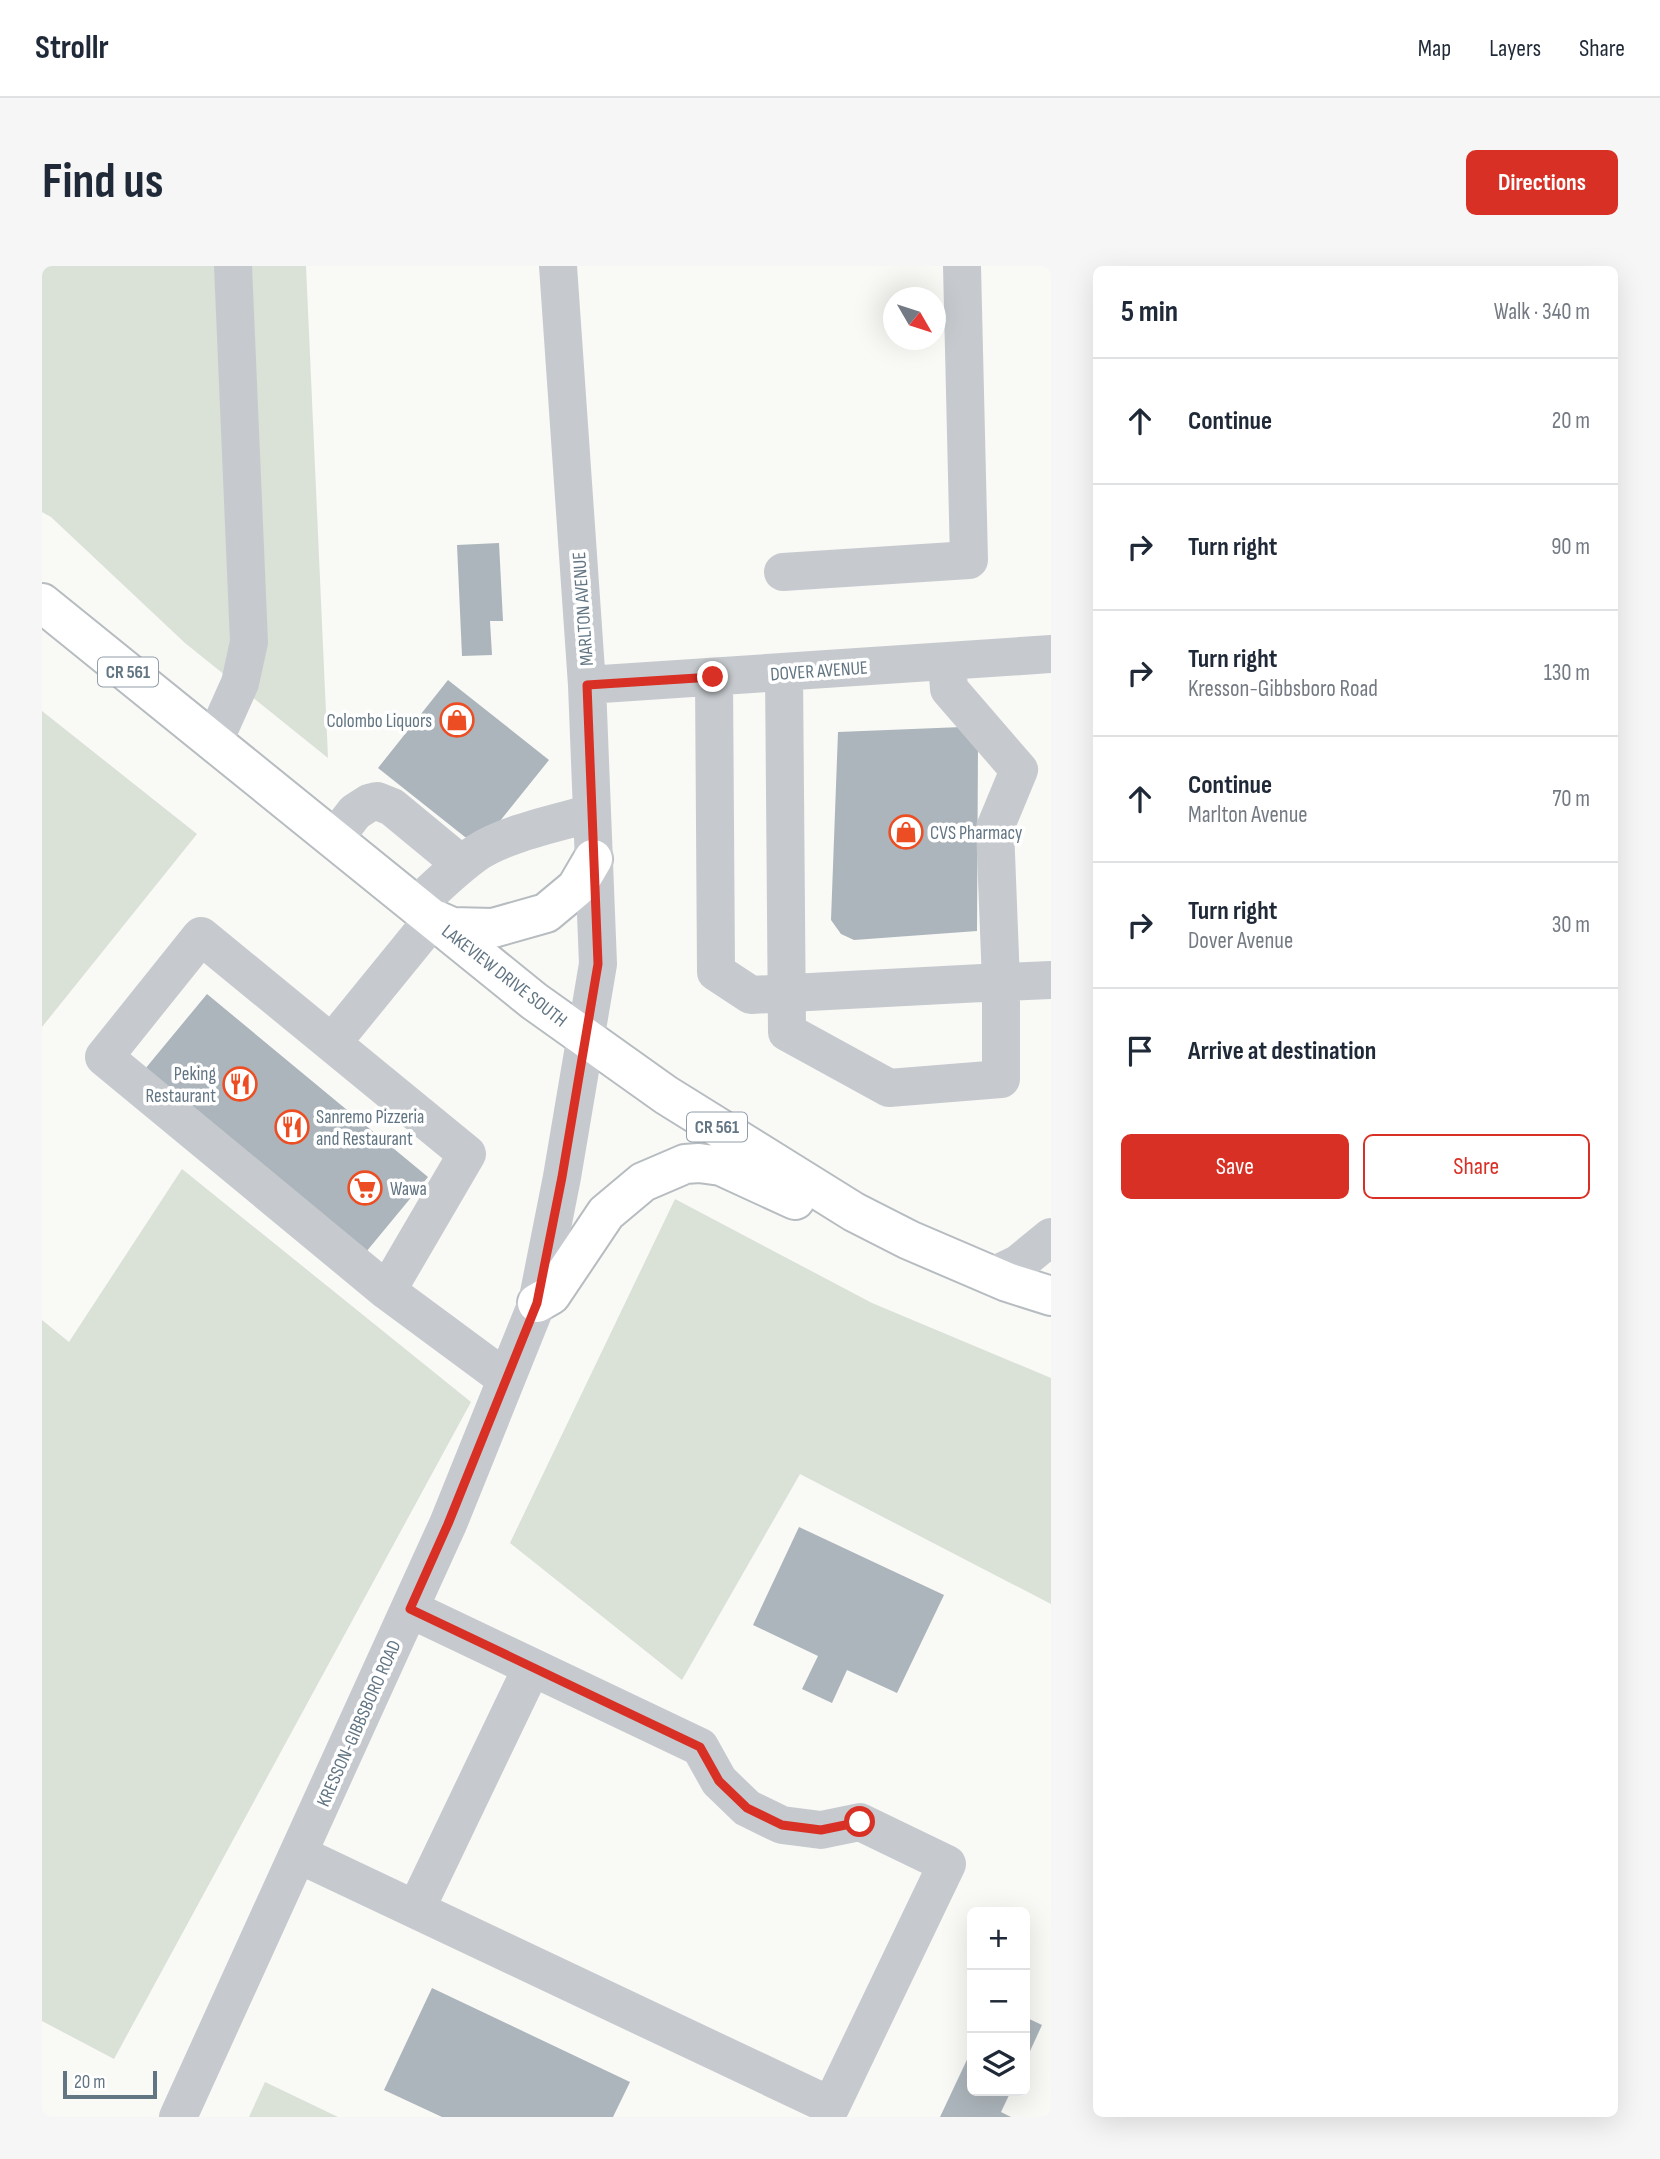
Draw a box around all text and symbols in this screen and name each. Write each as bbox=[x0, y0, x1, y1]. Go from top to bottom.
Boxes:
text: Strollr bbox=[35, 28, 109, 68]
text: Map bbox=[1418, 34, 1451, 63]
text: Layers bbox=[1489, 34, 1541, 63]
text: Share bbox=[1579, 34, 1625, 63]
button: Directions bbox=[1466, 150, 1618, 215]
text: Find us bbox=[42, 153, 164, 212]
north arrow bbox=[883, 287, 946, 350]
text: 5 min bbox=[1121, 294, 1178, 330]
text: Walk · 340 m bbox=[1494, 298, 1590, 326]
icon: ahead bbox=[1121, 402, 1159, 440]
text: Continue bbox=[1188, 406, 1272, 437]
text: 20 m bbox=[1552, 407, 1590, 435]
icon: right bbox=[1121, 528, 1159, 566]
text: Turn right bbox=[1188, 532, 1277, 563]
text: 90 m bbox=[1551, 533, 1590, 561]
street label: MARLTON AVENUE bbox=[568, 551, 599, 667]
text: Turn right bbox=[1188, 644, 1277, 675]
icon: right bbox=[1121, 654, 1159, 692]
street label: DOVER AVENUE bbox=[770, 657, 869, 686]
road number: CR 561 bbox=[98, 658, 158, 686]
text: 130 m bbox=[1544, 659, 1590, 687]
route end bbox=[697, 661, 728, 692]
text: Kresson-Gibbsboro Road bbox=[1188, 675, 1378, 703]
shop icon: Colombo Liquors bbox=[438, 701, 476, 739]
place label: Colombo Liquors bbox=[326, 710, 432, 733]
text: Continue bbox=[1188, 770, 1272, 801]
icon: ahead bbox=[1121, 780, 1159, 818]
text: 70 m bbox=[1552, 785, 1590, 813]
text: Marlton Avenue bbox=[1188, 801, 1308, 829]
shop icon: CVS Pharmacy bbox=[887, 813, 925, 851]
place label: CVS Pharmacy bbox=[930, 822, 1023, 845]
text: Turn right bbox=[1188, 896, 1277, 927]
icon: right bbox=[1121, 906, 1159, 944]
text: 30 m bbox=[1552, 911, 1590, 939]
street label: LAKEVIEW DRIVE SOUTH bbox=[437, 920, 571, 1032]
text: Dover Avenue bbox=[1188, 927, 1293, 955]
icon: arrive bbox=[1121, 1032, 1159, 1070]
text: Arrive at destination bbox=[1188, 1036, 1376, 1067]
place label: Peking Restaurant bbox=[146, 1063, 216, 1108]
restaurant icon: Peking Restaurant bbox=[221, 1065, 259, 1103]
place label: Sanremo Pizzeria and Restaurant bbox=[316, 1106, 424, 1151]
restaurant icon: Sanremo Pizzeria and Restaurant bbox=[273, 1108, 311, 1146]
road number: CR 561 bbox=[687, 1112, 747, 1142]
button: Save bbox=[1121, 1134, 1349, 1199]
button: Share bbox=[1363, 1134, 1590, 1199]
supermarket icon: Wawa bbox=[346, 1169, 384, 1207]
place label: Wawa bbox=[390, 1178, 427, 1201]
street label: KRESSON-GIBBSBORO ROAD bbox=[312, 1637, 406, 1810]
route start bbox=[844, 1806, 875, 1837]
map controls bbox=[967, 1907, 1030, 2096]
button: + bbox=[967, 1907, 1030, 1970]
button: − bbox=[967, 1970, 1030, 2033]
button: layers bbox=[967, 2033, 1030, 2096]
scale bar bbox=[63, 2068, 158, 2100]
text: 20 m bbox=[74, 2071, 106, 2094]

